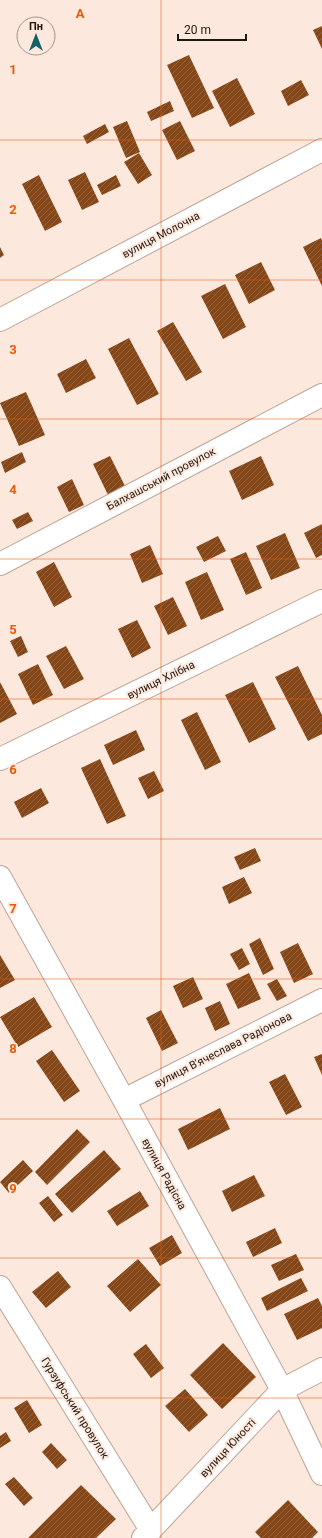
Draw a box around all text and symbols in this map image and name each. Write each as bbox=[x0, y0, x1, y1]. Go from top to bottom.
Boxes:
text: A bbox=[76, 6, 85, 21]
north arrow bbox=[16, 16, 56, 56]
scale bar bbox=[178, 16, 246, 42]
text: Пн bbox=[29, 20, 43, 33]
text: 20 m bbox=[184, 23, 211, 37]
text: 1 bbox=[9, 62, 17, 77]
text: 2 bbox=[9, 202, 17, 217]
street label: вулиця Молочна bbox=[120, 209, 202, 261]
text: 3 bbox=[9, 342, 17, 357]
street label: Балхашський провулок bbox=[104, 445, 218, 513]
text: 4 bbox=[9, 482, 17, 497]
text: 5 bbox=[9, 622, 17, 637]
street label: вулиця Хлібна bbox=[125, 658, 197, 702]
text: 6 bbox=[9, 762, 17, 777]
text: 7 bbox=[9, 901, 17, 916]
street label: вулиця В'ячеслава Радіонова bbox=[152, 1010, 294, 1090]
text: 8 bbox=[9, 1041, 17, 1056]
street label: вулиця Радісна bbox=[139, 1136, 189, 1212]
text: 9 bbox=[9, 1181, 17, 1196]
street label: Гурзуфський провулок bbox=[38, 1355, 112, 1461]
street label: вулиця Юності bbox=[198, 1416, 258, 1480]

